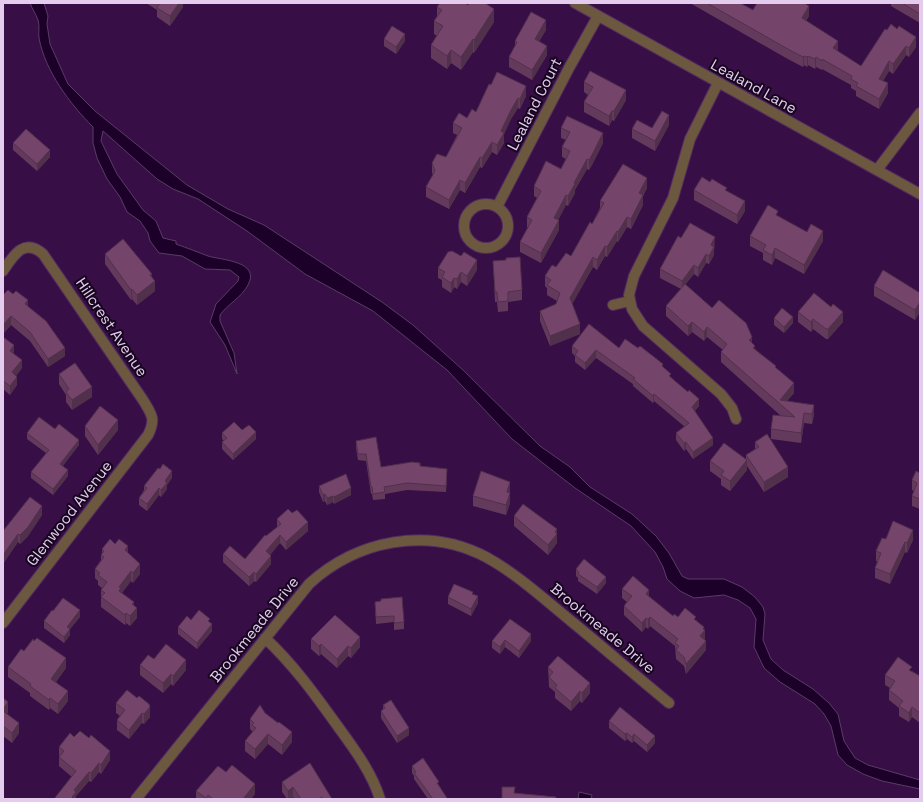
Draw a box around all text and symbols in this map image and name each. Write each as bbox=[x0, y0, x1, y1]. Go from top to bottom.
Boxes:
street label: Lealand Court bbox=[503, 54, 565, 153]
street label: Lealand Lane bbox=[708, 55, 800, 118]
street label: Hillcrest Avenue bbox=[72, 274, 152, 380]
street label: Glenwood Avenue bbox=[22, 457, 116, 569]
street label: Brookmeade Drive bbox=[206, 572, 302, 686]
street label: Brookmeade Drive bbox=[547, 579, 659, 677]

